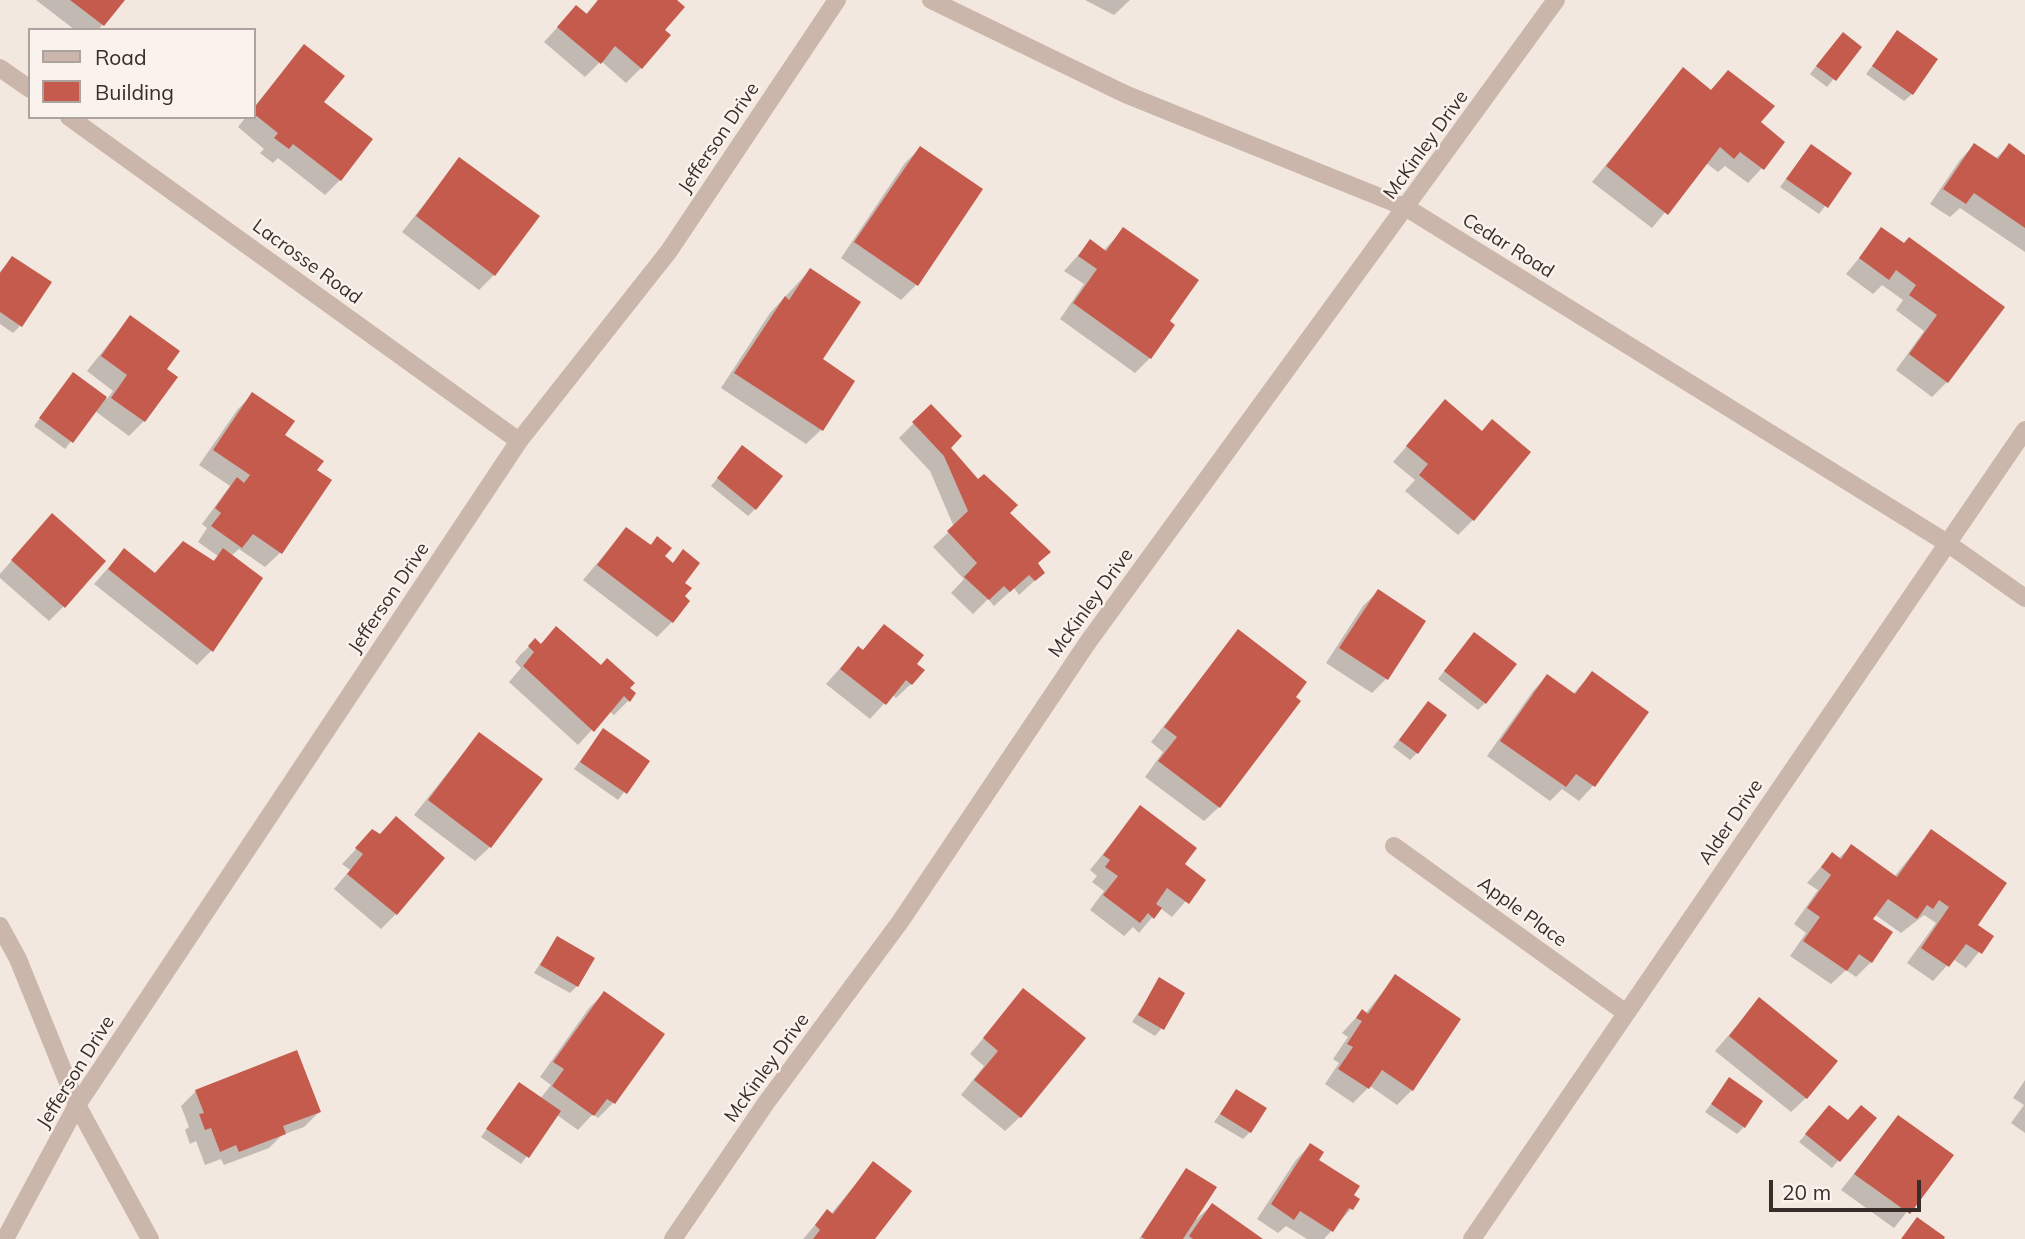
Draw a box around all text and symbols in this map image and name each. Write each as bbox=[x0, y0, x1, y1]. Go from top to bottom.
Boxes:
legend bbox=[28, 28, 256, 119]
text: Road bbox=[95, 44, 146, 70]
street label: Jefferson Drive bbox=[674, 78, 764, 198]
text: Building bbox=[95, 79, 174, 105]
street label: McKinley Drive bbox=[1379, 86, 1473, 204]
street label: Cedar Road bbox=[1458, 209, 1558, 283]
street label: Lacrosse Road bbox=[248, 215, 366, 309]
street label: Jefferson Drive bbox=[344, 538, 434, 658]
street label: McKinley Drive bbox=[1044, 544, 1138, 662]
street label: Alder Drive bbox=[1694, 775, 1768, 869]
street label: Apple Place bbox=[1473, 872, 1571, 952]
street label: McKinley Drive bbox=[720, 1009, 814, 1127]
street label: Jefferson Drive bbox=[32, 1012, 120, 1132]
scale bar bbox=[1773, 1166, 1925, 1210]
text: 20 m bbox=[1782, 1179, 1831, 1205]

